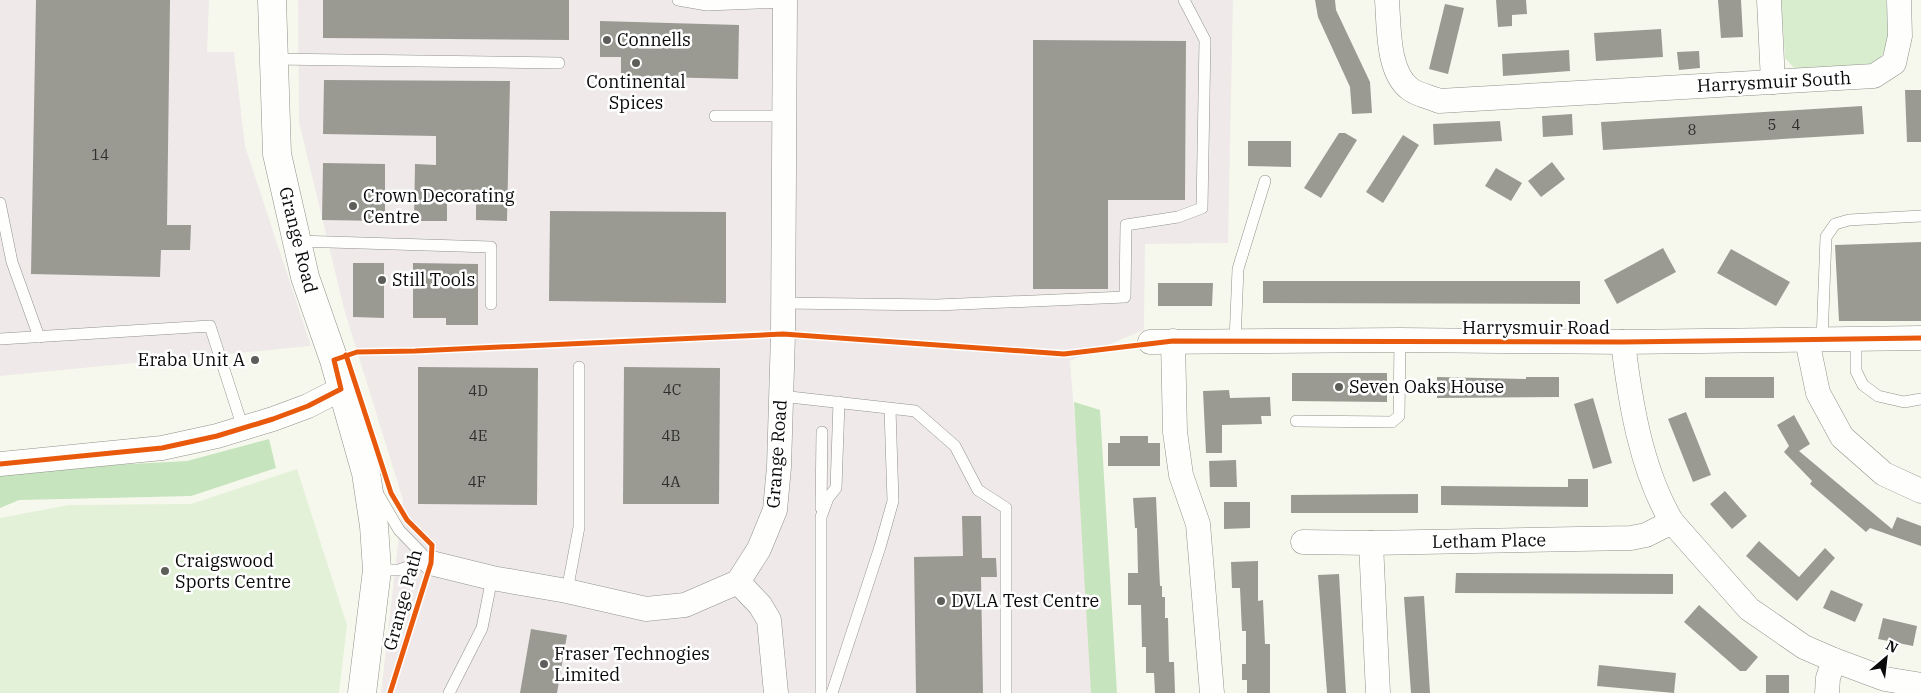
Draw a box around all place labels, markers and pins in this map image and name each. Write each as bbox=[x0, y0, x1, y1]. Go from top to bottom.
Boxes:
place label: Connells bbox=[617, 28, 691, 51]
marker: Connells bbox=[601, 34, 613, 46]
marker: Continental Spices bbox=[630, 57, 642, 69]
place label: Continental Spices bbox=[586, 70, 686, 114]
place label: Crown Decorating Centre bbox=[363, 184, 515, 228]
marker: Crown Decorating Centre bbox=[347, 200, 359, 212]
place label: Still Tools bbox=[392, 268, 475, 291]
marker: Still Tools bbox=[376, 274, 388, 286]
place label: Eraba Unit A bbox=[138, 348, 246, 371]
marker: Eraba Unit A bbox=[249, 354, 261, 366]
place label: Seven Oaks House bbox=[1349, 375, 1504, 398]
marker: Seven Oaks House bbox=[1333, 381, 1345, 393]
place label: Craigswood Sports Centre bbox=[175, 549, 291, 593]
marker: Craigswood Sports Centre bbox=[159, 565, 171, 577]
place label: DVLA Test Centre bbox=[951, 589, 1099, 612]
marker: DVLA Test Centre bbox=[935, 595, 947, 607]
place label: Fraser Technogies Limited bbox=[554, 642, 710, 686]
marker: Fraser Technogies Limited bbox=[538, 658, 550, 670]

